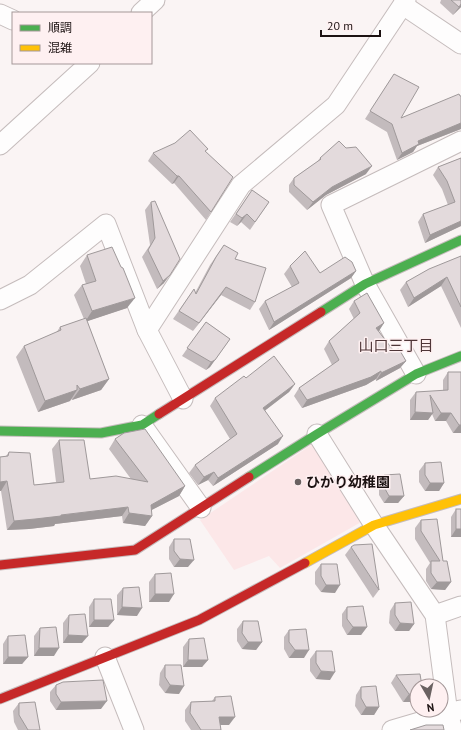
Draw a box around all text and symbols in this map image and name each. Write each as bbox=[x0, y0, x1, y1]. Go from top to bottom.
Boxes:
legend bbox=[12, 12, 152, 64]
scale bar bbox=[321, 12, 380, 38]
text: 20 m bbox=[327, 18, 353, 33]
text: 順調 bbox=[48, 20, 72, 35]
text: 混雑 bbox=[48, 40, 72, 55]
district label: 山口三丁目 bbox=[358, 336, 434, 355]
place label: ひかり幼稚園 bbox=[306, 473, 390, 491]
marker: ひかり幼稚園 bbox=[293, 477, 303, 487]
north arrow bbox=[409, 678, 449, 718]
text: N bbox=[426, 700, 435, 715]

